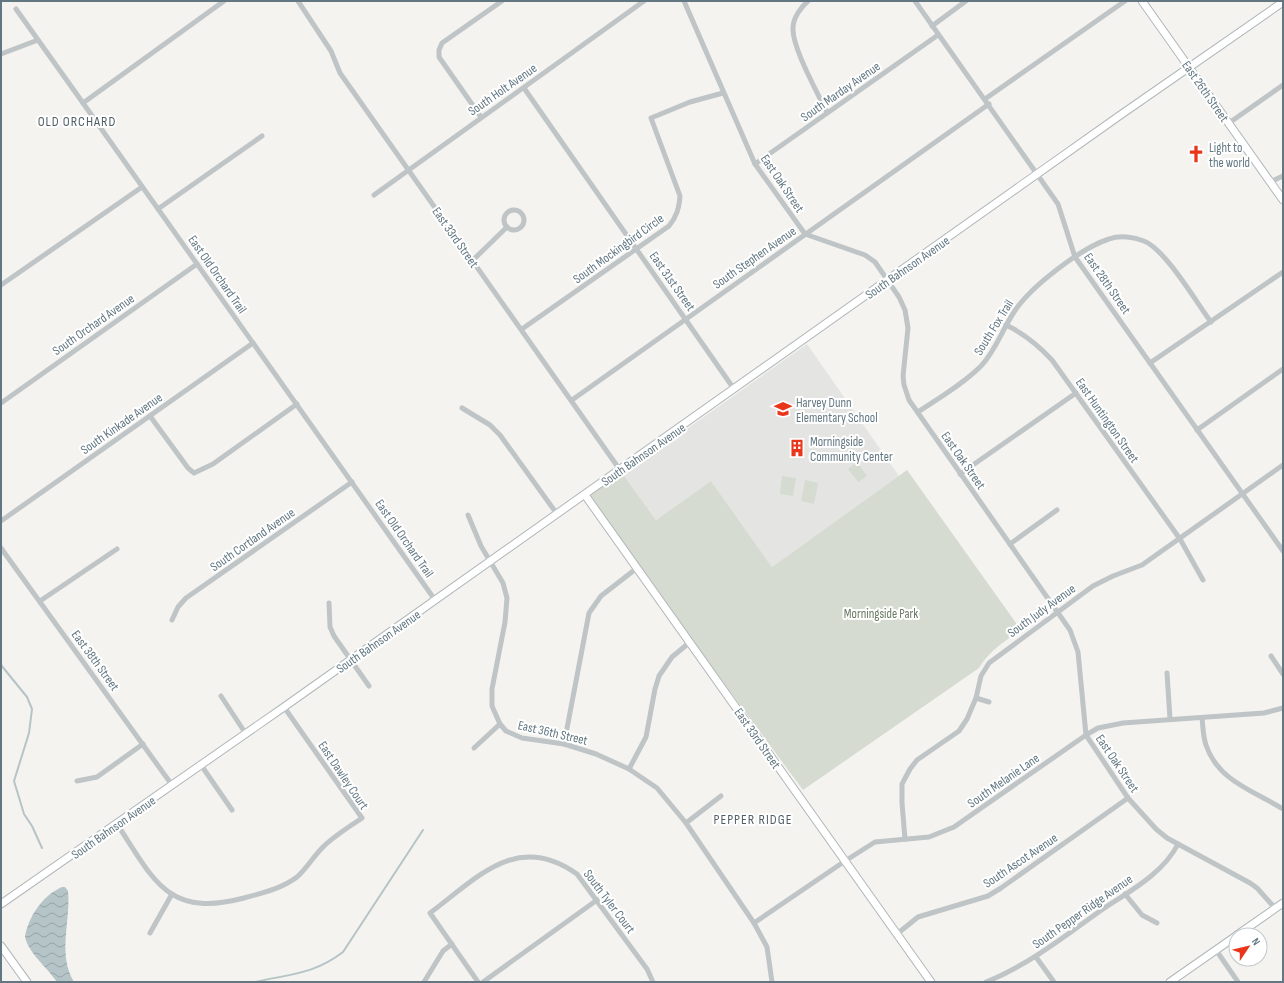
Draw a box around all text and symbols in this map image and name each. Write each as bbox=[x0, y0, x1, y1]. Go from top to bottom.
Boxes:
street label: South Marday Avenue bbox=[798, 58, 883, 125]
street label: East 26th Street bbox=[1178, 58, 1232, 125]
street label: South Holt Avenue bbox=[465, 60, 540, 119]
district label: OLD ORCHARD bbox=[38, 113, 116, 130]
place label: Light to the world bbox=[1209, 140, 1250, 171]
church icon: Light to the world bbox=[1186, 144, 1206, 164]
street label: East Oak Street bbox=[757, 151, 807, 216]
street label: East 33rd Street bbox=[428, 204, 482, 271]
street label: South Mockingbird Circle bbox=[570, 210, 667, 287]
street label: South Stephen Avenue bbox=[710, 223, 799, 293]
street label: East Old Orchard Trail bbox=[184, 232, 250, 317]
street label: South Bahnson Avenue bbox=[862, 233, 953, 303]
street label: East 31st Street bbox=[646, 249, 699, 314]
street label: East 28th Street bbox=[1080, 250, 1134, 317]
street label: South Orchard Avenue bbox=[49, 291, 138, 359]
street label: South Fox Trail bbox=[970, 297, 1017, 358]
street label: East Huntington Street bbox=[1072, 375, 1142, 466]
street label: South Kinkade Avenue bbox=[78, 390, 166, 458]
place label: Harvey Dunn Elementary School bbox=[796, 395, 878, 426]
school or university icon: Harvey Dunn Elementary School bbox=[773, 399, 793, 419]
street label: South Bahnson Avenue bbox=[598, 420, 689, 490]
street label: East Oak Street bbox=[938, 429, 989, 492]
place label: Morningside Community Center bbox=[810, 434, 893, 465]
building icon: Morningside Community Center bbox=[787, 438, 807, 458]
street label: East Old Orchard Trail bbox=[371, 496, 437, 581]
street label: South Cortland Avenue bbox=[207, 505, 298, 575]
street label: South Judy Avenue bbox=[1004, 581, 1079, 641]
park label: Morningside Park bbox=[844, 606, 918, 622]
street label: South Bahnson Avenue bbox=[333, 607, 424, 677]
street label: East 38th Street bbox=[68, 627, 123, 694]
street label: East 33rd Street bbox=[730, 705, 784, 772]
street label: East 36th Street bbox=[516, 717, 589, 749]
street label: East Oak Street bbox=[1092, 731, 1142, 796]
street label: East Dawley Court bbox=[314, 738, 372, 813]
street label: South Melanie Lane bbox=[964, 750, 1043, 812]
street label: South Bahnson Avenue bbox=[68, 793, 159, 863]
district label: PEPPER RIDGE bbox=[714, 811, 792, 828]
street label: South Ascot Avenue bbox=[980, 830, 1061, 892]
street label: South Tyler Court bbox=[580, 866, 638, 937]
street label: South Pepper Ridge Avenue bbox=[1029, 871, 1136, 952]
north arrow bbox=[1228, 927, 1268, 967]
text: N bbox=[1249, 935, 1263, 948]

